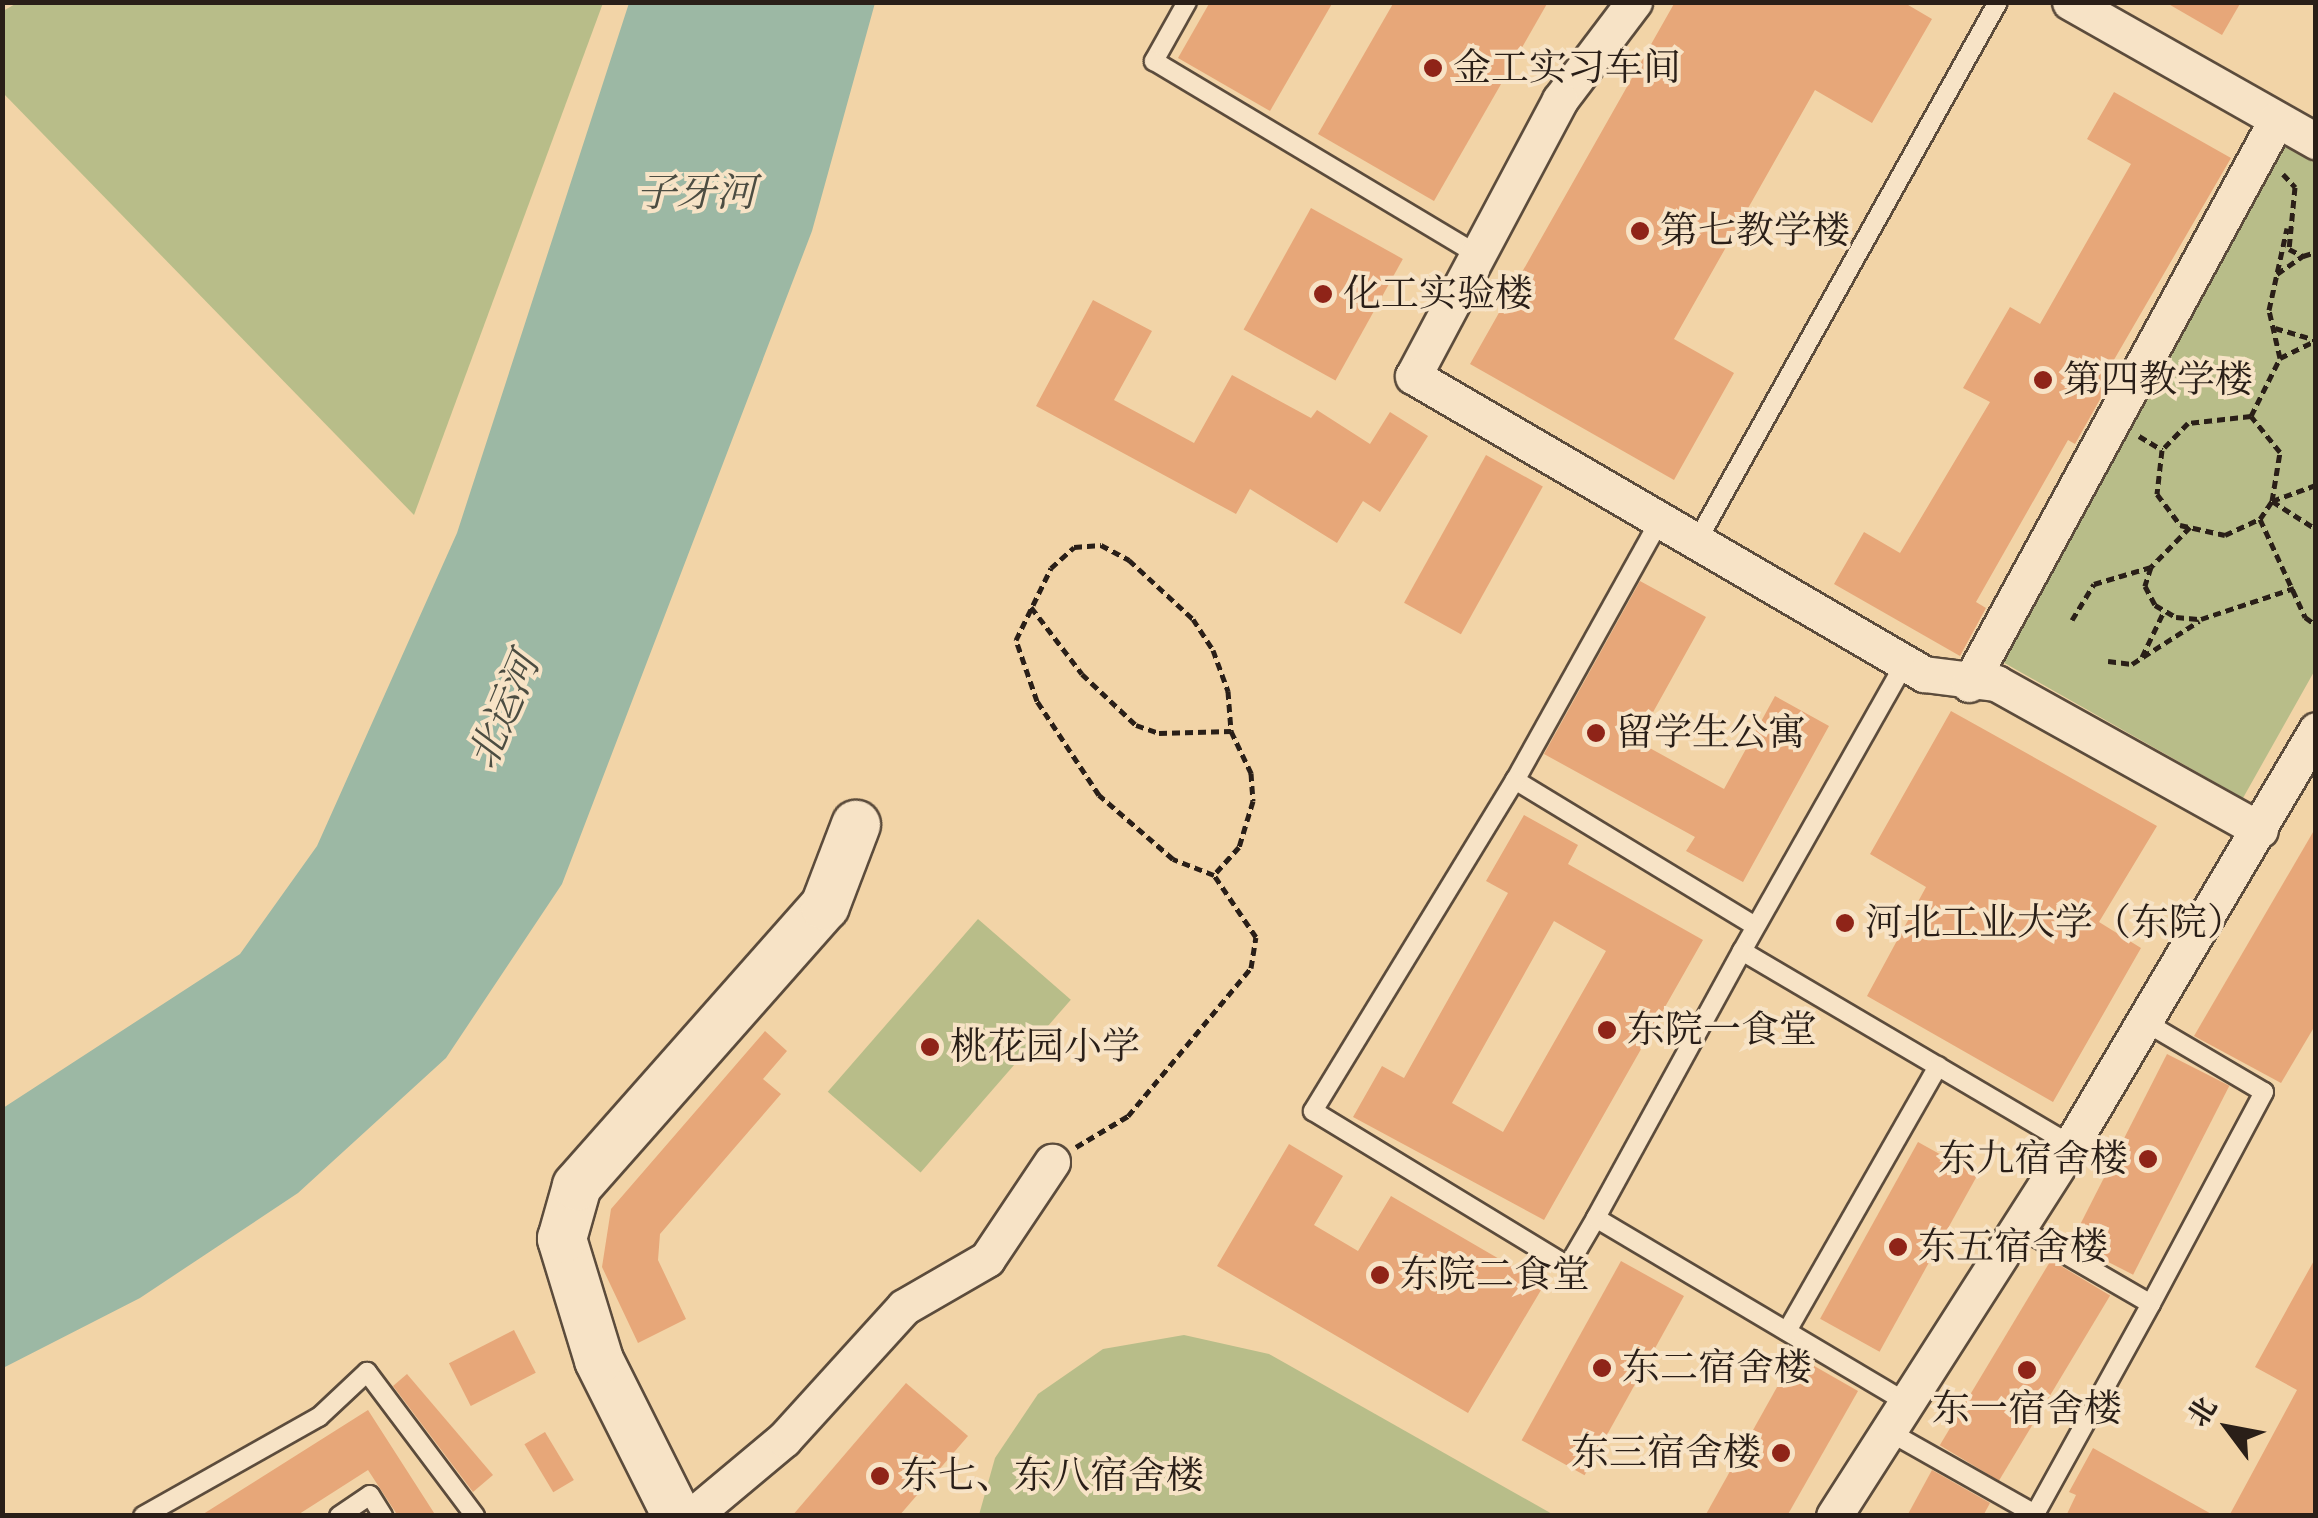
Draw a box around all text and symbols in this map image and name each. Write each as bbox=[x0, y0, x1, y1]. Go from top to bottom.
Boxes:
place label: 金工实习车间 bbox=[1453, 45, 1681, 91]
marker: 金工实习车间 bbox=[1422, 57, 1444, 79]
water label: 子牙河 bbox=[636, 169, 756, 217]
place label: 第七教学楼 bbox=[1660, 208, 1850, 254]
marker: 第七教学楼 bbox=[1629, 220, 1651, 242]
place label: 化工实验楼 bbox=[1343, 271, 1533, 317]
marker: 化工实验楼 bbox=[1312, 283, 1334, 305]
place label: 第四教学楼 bbox=[2063, 357, 2253, 403]
marker: 第四教学楼 bbox=[2032, 369, 2054, 391]
water label: 北运河 bbox=[458, 646, 550, 776]
place label: 留学生公寓 bbox=[1616, 710, 1806, 756]
marker: 留学生公寓 bbox=[1585, 722, 1607, 744]
place label: 河北工业大学（东院） bbox=[1865, 900, 2245, 946]
marker: 河北工业大学（东院） bbox=[1834, 912, 1856, 934]
place label: 东院一食堂 bbox=[1627, 1007, 1817, 1053]
marker: 东院一食堂 bbox=[1596, 1019, 1618, 1041]
place label: 桃花园小学 bbox=[950, 1024, 1140, 1070]
marker: 桃花园小学 bbox=[919, 1036, 941, 1058]
place label: 东九宿舍楼 bbox=[1938, 1136, 2128, 1182]
marker: 东九宿舍楼 bbox=[2137, 1148, 2159, 1170]
place label: 东五宿舍楼 bbox=[1918, 1224, 2108, 1270]
marker: 东五宿舍楼 bbox=[1887, 1236, 1909, 1258]
place label: 东院二食堂 bbox=[1400, 1252, 1590, 1298]
marker: 东院二食堂 bbox=[1369, 1264, 1391, 1286]
place label: 东二宿舍楼 bbox=[1622, 1345, 1812, 1391]
marker: 东二宿舍楼 bbox=[1591, 1357, 1613, 1379]
marker: 东一宿舍楼 bbox=[2016, 1359, 2038, 1381]
north arrow bbox=[2178, 1378, 2278, 1478]
place label: 东一宿舍楼 bbox=[1932, 1386, 2122, 1432]
text: 北 bbox=[2181, 1391, 2224, 1432]
place label: 东三宿舍楼 bbox=[1571, 1430, 1761, 1476]
marker: 东三宿舍楼 bbox=[1770, 1442, 1792, 1464]
place label: 东七、东八宿舍楼 bbox=[900, 1453, 1204, 1499]
marker: 东七、东八宿舍楼 bbox=[869, 1465, 891, 1487]

